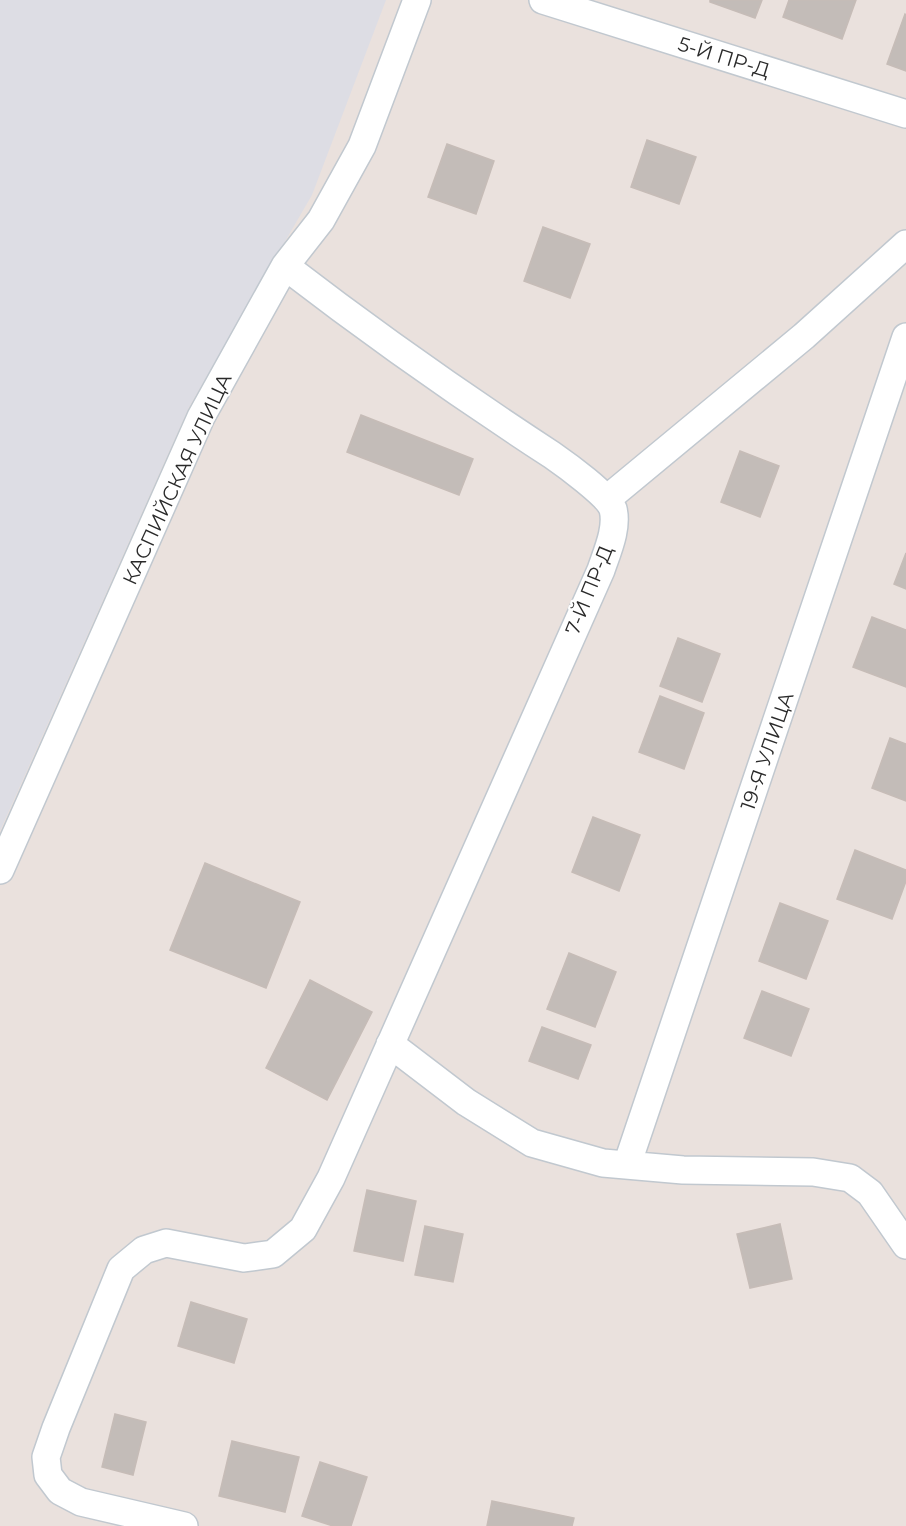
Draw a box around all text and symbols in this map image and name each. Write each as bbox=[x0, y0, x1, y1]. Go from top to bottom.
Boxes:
street label: 5-Й ПР-Д bbox=[675, 32, 773, 82]
street label: КАСПИЙСКАЯ УЛИЦА bbox=[117, 369, 237, 589]
street label: 7-Й ПР-Д bbox=[560, 542, 618, 638]
street label: 19-Я УЛИЦА bbox=[736, 689, 798, 813]

